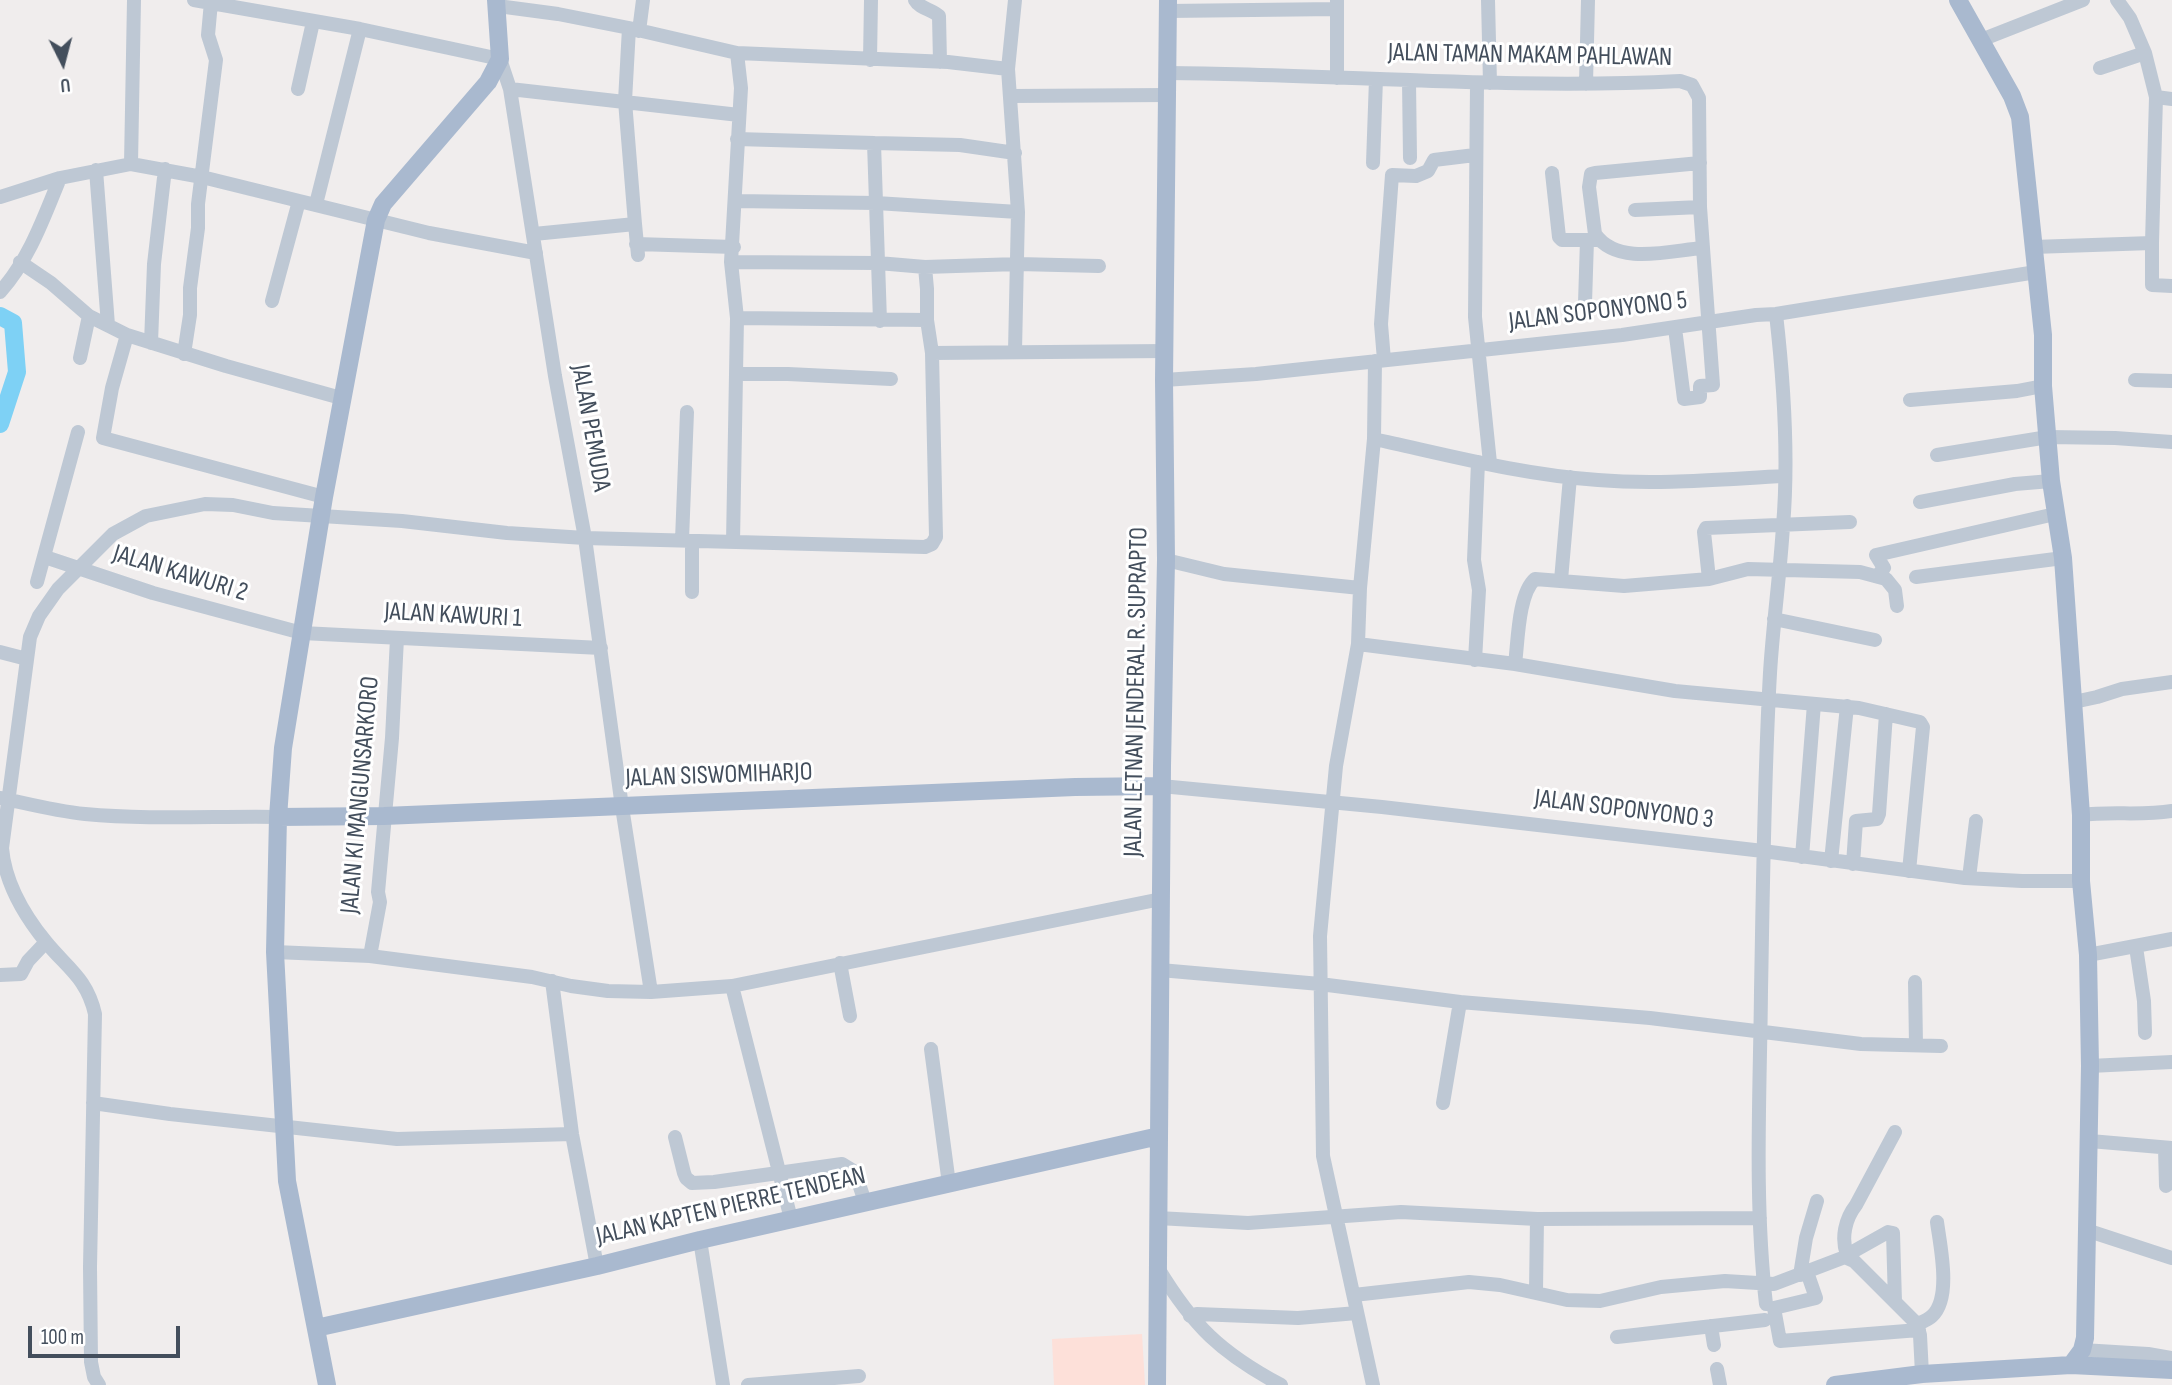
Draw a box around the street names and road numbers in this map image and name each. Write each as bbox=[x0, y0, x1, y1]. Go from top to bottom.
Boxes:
street label: JALAN TAMAN MAKAM PAHLAWAN bbox=[1388, 38, 1672, 74]
street label: JALAN SOPONYONO 5 bbox=[1507, 286, 1689, 338]
street label: JALAN PEMUDA bbox=[563, 362, 617, 494]
street label: JALAN LETNAN JENDERAL R. SUPRAPTO bbox=[1119, 527, 1155, 857]
street label: JALAN KAWURI 2 bbox=[109, 539, 251, 609]
street label: JALAN KAWURI 1 bbox=[384, 597, 522, 635]
street label: JALAN KI MANGUNSARKORO bbox=[335, 675, 387, 915]
street label: JALAN SISWOMIHARJO bbox=[625, 757, 813, 795]
street label: JALAN SOPONYONO 3 bbox=[1533, 784, 1715, 836]
street label: JALAN KAPTEN PIERRE TENDEAN bbox=[593, 1161, 869, 1253]

